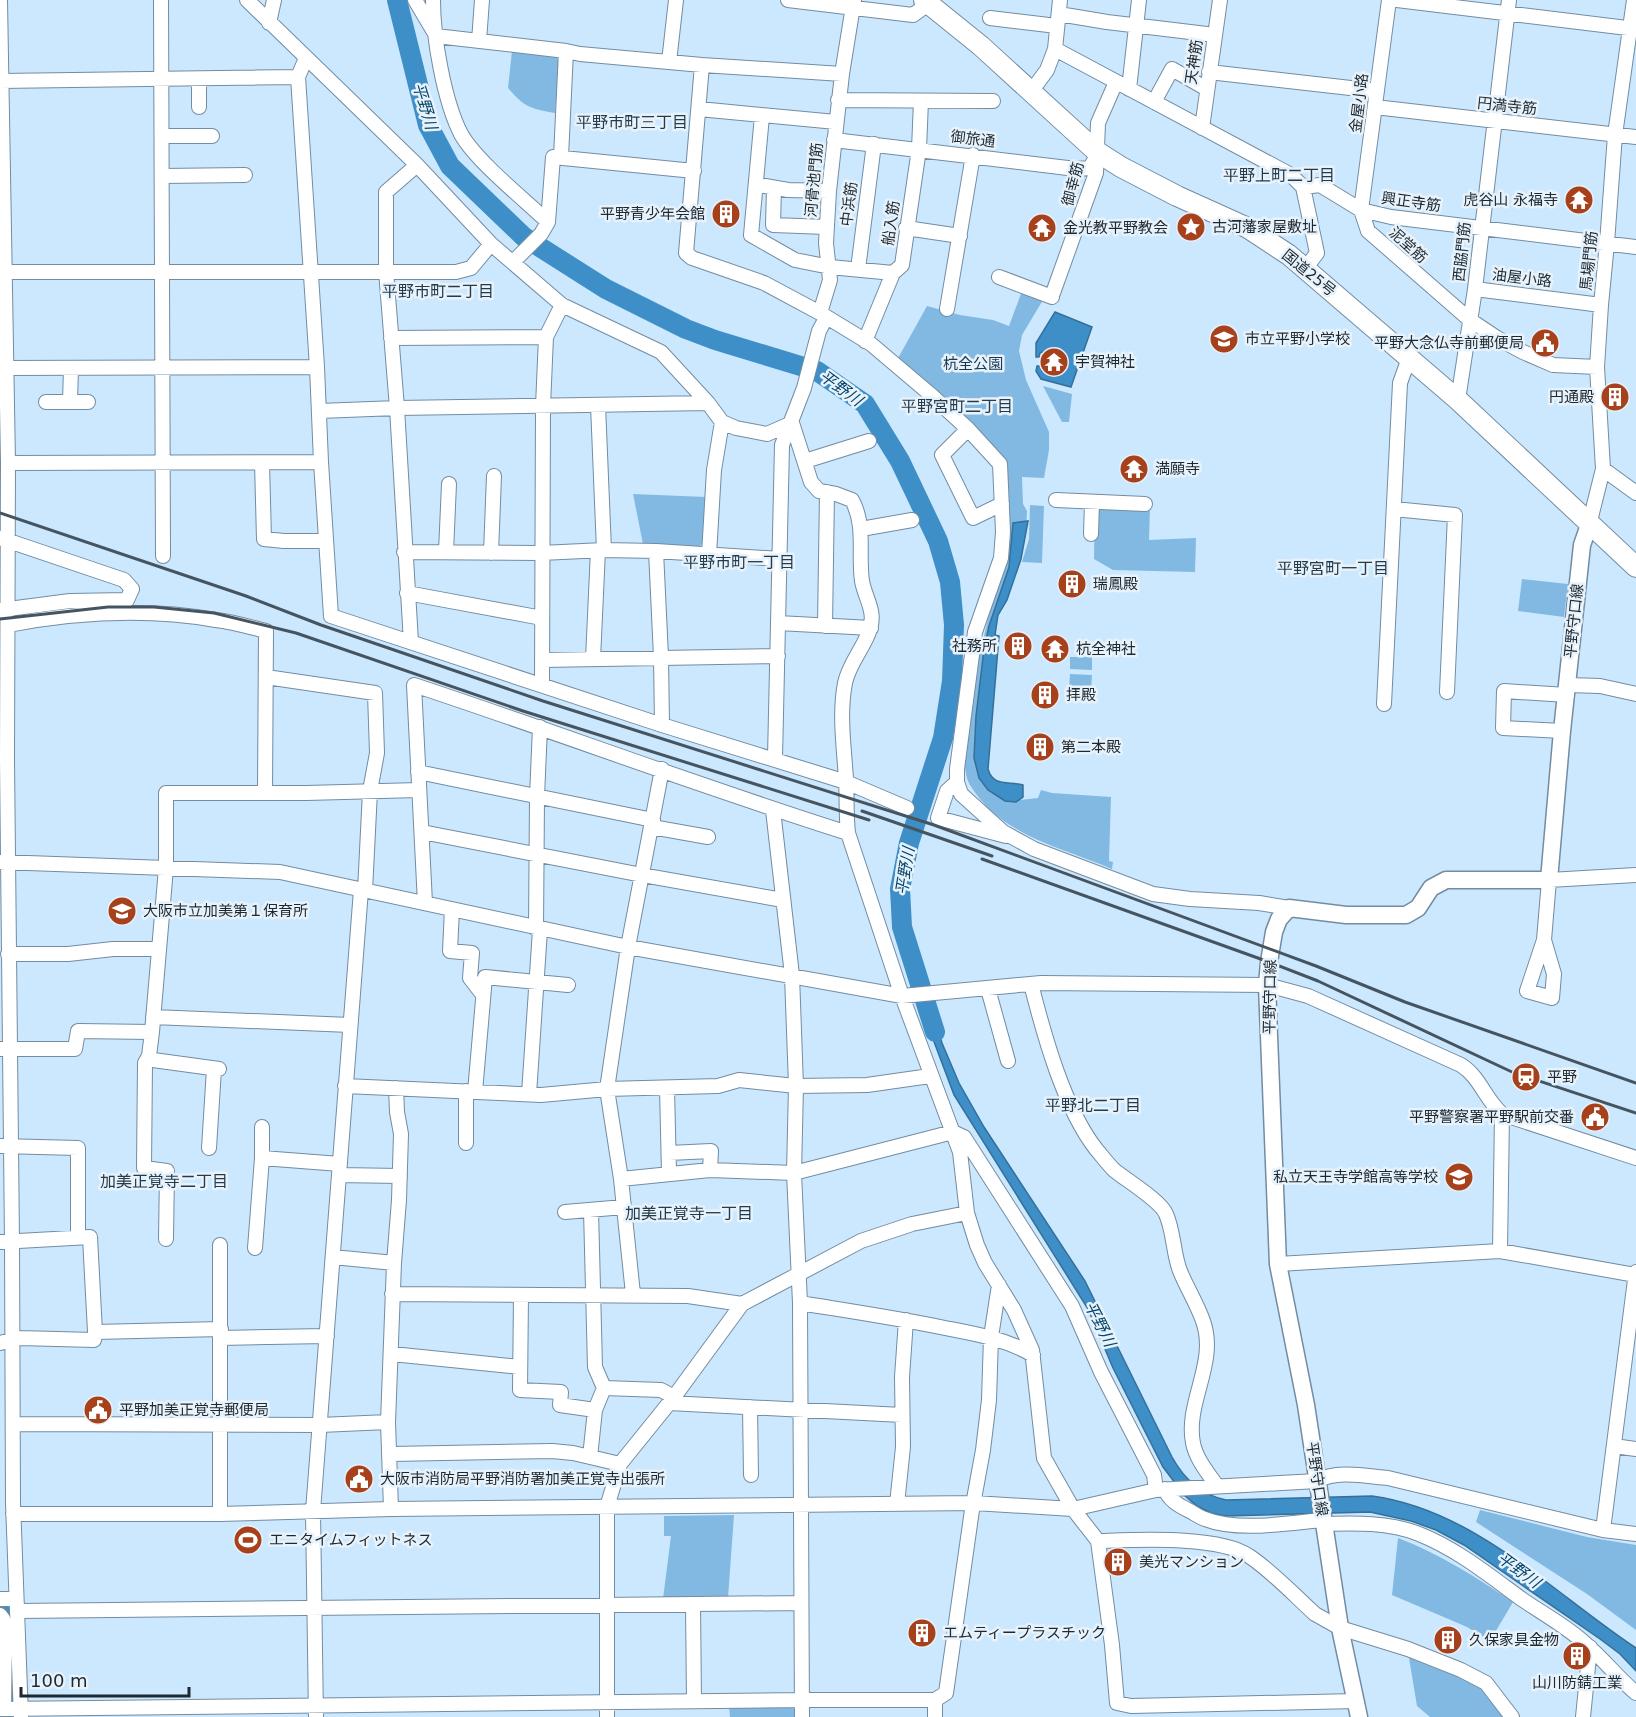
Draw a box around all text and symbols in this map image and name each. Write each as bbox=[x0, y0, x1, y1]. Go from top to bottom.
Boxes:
street label: 天神筋 bbox=[1182, 38, 1206, 86]
street label: 金屋小路 bbox=[1346, 72, 1372, 134]
water label: 平野川 bbox=[409, 80, 442, 134]
street label: 円満寺筋 bbox=[1476, 94, 1538, 118]
district label: 平野市町三丁目 bbox=[576, 113, 688, 132]
street label: 御旅通 bbox=[950, 127, 996, 151]
street label: 河骨池門筋 bbox=[802, 142, 826, 218]
street label: 御幸筋 bbox=[1058, 160, 1088, 208]
district label: 平野上町二丁目 bbox=[1223, 166, 1335, 185]
street label: 中浜筋 bbox=[837, 181, 861, 227]
temple icon: 虎谷山 永福寺 bbox=[1563, 184, 1595, 216]
street label: 興正寺筋 bbox=[1380, 189, 1442, 215]
place label: 虎谷山 永福寺 bbox=[1463, 191, 1558, 209]
building icon: 平野青少年会館 bbox=[710, 198, 742, 230]
street label: 船入筋 bbox=[879, 199, 903, 247]
place label: 平野青少年会館 bbox=[600, 205, 705, 223]
place icon: 古河藩家屋敷址 bbox=[1175, 211, 1207, 243]
temple icon: 金光教平野教会 bbox=[1026, 212, 1058, 244]
place label: 古河藩家屋敷址 bbox=[1212, 218, 1317, 236]
place label: 金光教平野教会 bbox=[1063, 219, 1168, 237]
street label: 西脇門筋 bbox=[1450, 221, 1474, 283]
street label: 泥堂筋 bbox=[1385, 223, 1431, 267]
street label: 馬場門筋 bbox=[1577, 230, 1601, 292]
street label: 国道25号 bbox=[1278, 246, 1340, 300]
street label: 油屋小路 bbox=[1491, 265, 1553, 291]
district label: 平野市町二丁目 bbox=[382, 282, 494, 301]
school or university icon: 市立平野小学校 bbox=[1208, 323, 1240, 355]
public building icon: 平野大念仏寺前郵便局 bbox=[1529, 327, 1561, 359]
place label: 市立平野小学校 bbox=[1245, 330, 1350, 348]
place label: 平野大念仏寺前郵便局 bbox=[1374, 334, 1524, 352]
temple icon: 宇賀神社 bbox=[1038, 346, 1070, 378]
place label: 宇賀神社 bbox=[1075, 353, 1135, 371]
park label: 杭全公園 bbox=[943, 355, 1003, 373]
water label: 平野川 bbox=[816, 366, 868, 411]
building icon: 円通殿 bbox=[1599, 381, 1631, 413]
place label: 円通殿 bbox=[1549, 388, 1594, 406]
district label: 平野宮町二丁目 bbox=[901, 397, 1013, 416]
temple icon: 満願寺 bbox=[1118, 453, 1150, 485]
place label: 満願寺 bbox=[1155, 460, 1200, 478]
district label: 平野市町一丁目 bbox=[683, 553, 795, 572]
district label: 平野宮町一丁目 bbox=[1277, 559, 1389, 578]
building icon: 瑞鳳殿 bbox=[1056, 568, 1088, 600]
place label: 瑞鳳殿 bbox=[1093, 575, 1138, 593]
street label: 平野守口線 bbox=[1561, 583, 1587, 659]
building icon: 社務所 bbox=[1002, 630, 1034, 662]
temple icon: 杭全神社 bbox=[1039, 633, 1071, 665]
place label: 社務所 bbox=[952, 637, 997, 655]
place label: 杭全神社 bbox=[1076, 640, 1136, 658]
building icon: 拝殿 bbox=[1029, 679, 1061, 711]
place label: 拝殿 bbox=[1066, 686, 1096, 704]
building icon: 第二本殿 bbox=[1024, 731, 1056, 763]
place label: 第二本殿 bbox=[1061, 738, 1121, 756]
water label: 平野川 bbox=[892, 844, 918, 896]
school or university icon: 大阪市立加美第１保育所 bbox=[106, 895, 138, 927]
place label: 大阪市立加美第１保育所 bbox=[143, 902, 308, 920]
street label: 平野守口線 bbox=[1260, 959, 1280, 1035]
station icon: 平野 bbox=[1510, 1061, 1542, 1093]
place label: 平野 bbox=[1547, 1068, 1577, 1086]
district label: 平野北二丁目 bbox=[1045, 1096, 1141, 1115]
public building icon: 平野警察署平野駅前交番 bbox=[1579, 1101, 1611, 1133]
place label: 平野警察署平野駅前交番 bbox=[1409, 1108, 1574, 1126]
school or university icon: 私立天王寺学館高等学校 bbox=[1443, 1161, 1475, 1193]
place label: 私立天王寺学館高等学校 bbox=[1273, 1168, 1438, 1186]
district label: 加美正覚寺二丁目 bbox=[100, 1172, 228, 1191]
district label: 加美正覚寺一丁目 bbox=[625, 1204, 753, 1223]
water label: 平野川 bbox=[1081, 1298, 1120, 1351]
public building icon: 平野加美正覚寺郵便局 bbox=[82, 1394, 114, 1426]
place label: 平野加美正覚寺郵便局 bbox=[119, 1401, 269, 1419]
street label: 平野守口線 bbox=[1303, 1441, 1331, 1517]
public building icon: 大阪市消防局平野消防署加美正覚寺出張所 bbox=[343, 1463, 375, 1495]
place label: 大阪市消防局平野消防署加美正覚寺出張所 bbox=[380, 1470, 665, 1488]
sports icon: エニタイムフィットネス bbox=[232, 1524, 264, 1556]
place label: エニタイムフィットネス bbox=[269, 1531, 433, 1549]
building icon: 美光マンション bbox=[1102, 1546, 1134, 1578]
water label: 平野川 bbox=[1494, 1548, 1546, 1593]
place label: 美光マンション bbox=[1139, 1553, 1244, 1571]
building icon: エムティープラスチック bbox=[906, 1617, 938, 1649]
place label: エムティープラスチック bbox=[943, 1624, 1106, 1642]
building icon: 久保家具金物 bbox=[1432, 1624, 1464, 1656]
place label: 久保家具金物 bbox=[1469, 1631, 1559, 1649]
building icon: 山川防錆工業 bbox=[1561, 1640, 1593, 1672]
scale bar bbox=[21, 1660, 189, 1698]
text: 100 m bbox=[30, 1670, 88, 1691]
place label: 山川防錆工業 bbox=[1532, 1674, 1622, 1692]

